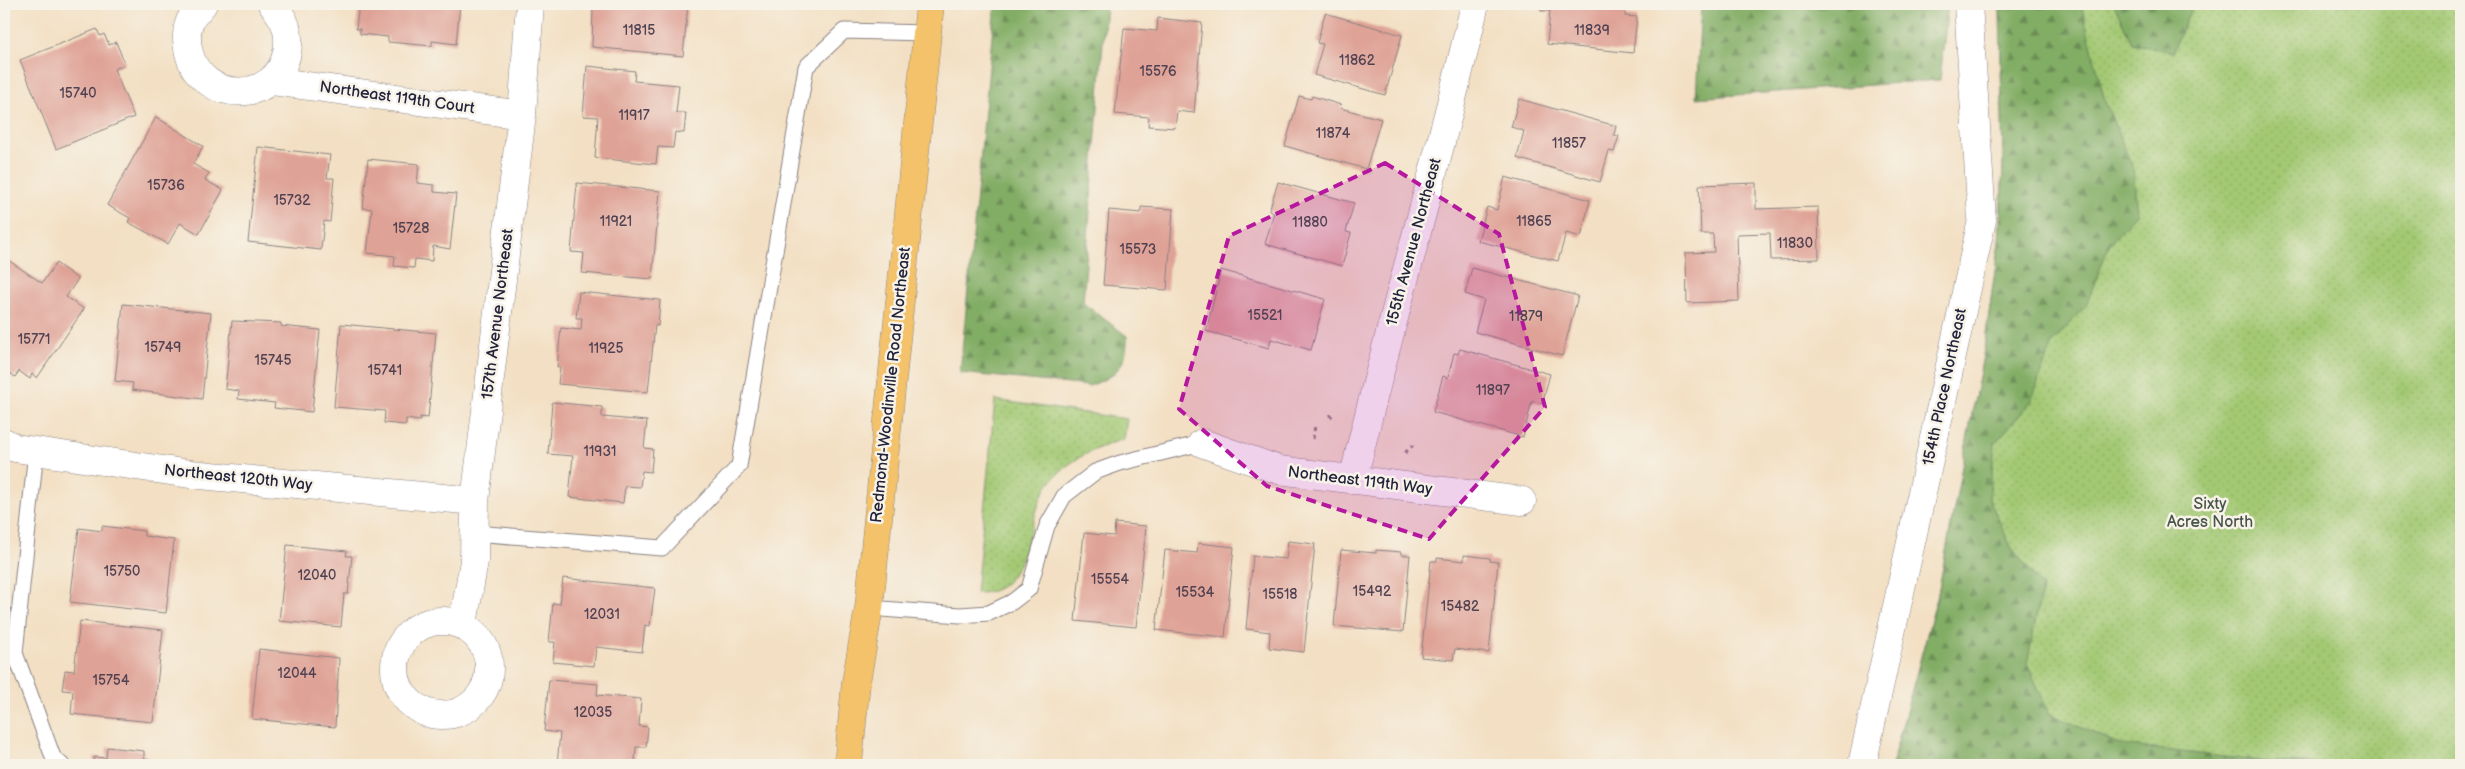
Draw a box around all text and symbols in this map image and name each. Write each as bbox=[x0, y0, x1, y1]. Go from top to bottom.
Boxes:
house number: 11815 bbox=[623, 22, 655, 39]
house number: 11839 bbox=[1574, 22, 1610, 39]
house number: 11862 bbox=[1339, 52, 1376, 69]
house number: 15576 bbox=[1140, 63, 1177, 80]
street label: Northeast 119th Court bbox=[318, 78, 476, 118]
house number: 15740 bbox=[59, 85, 97, 102]
house number: 11917 bbox=[618, 107, 650, 124]
house number: 11874 bbox=[1316, 125, 1351, 142]
house number: 11857 bbox=[1552, 135, 1586, 152]
street label: 155th Avenue Northeast bbox=[1382, 156, 1446, 328]
house number: 15736 bbox=[147, 177, 185, 194]
house number: 15732 bbox=[273, 192, 311, 209]
house number: 11921 bbox=[600, 213, 632, 230]
house number: 11865 bbox=[1516, 213, 1552, 230]
house number: 11880 bbox=[1292, 214, 1328, 231]
house number: 15728 bbox=[393, 220, 429, 237]
street label: 157th Avenue Northeast bbox=[478, 228, 518, 400]
house number: 11830 bbox=[1777, 235, 1813, 252]
house number: 15573 bbox=[1120, 241, 1156, 258]
street label: Redmond-Woodinville Road Northeast bbox=[867, 246, 915, 524]
house number: 15521 bbox=[1248, 307, 1282, 324]
street label: 154th Place Northeast bbox=[1919, 307, 1971, 467]
house number: 11879 bbox=[1509, 308, 1543, 325]
house number: 15771 bbox=[18, 331, 50, 348]
house number: 15749 bbox=[145, 339, 181, 356]
house number: 11925 bbox=[588, 340, 624, 357]
house number: 15745 bbox=[255, 352, 291, 369]
house number: 15741 bbox=[368, 362, 402, 379]
house number: 11897 bbox=[1476, 382, 1510, 399]
house number: 11931 bbox=[584, 443, 616, 460]
street label: Northeast 120th Way bbox=[163, 461, 314, 495]
street label: Northeast 119th Way bbox=[1287, 463, 1434, 499]
park label: Sixty Acres North bbox=[2167, 495, 2253, 532]
house number: 15750 bbox=[104, 563, 140, 580]
house number: 12040 bbox=[298, 567, 336, 584]
house number: 15554 bbox=[1091, 571, 1129, 588]
house number: 15492 bbox=[1353, 583, 1392, 600]
house number: 15534 bbox=[1176, 584, 1215, 601]
house number: 15518 bbox=[1262, 586, 1298, 603]
house number: 15482 bbox=[1441, 598, 1480, 615]
house number: 12031 bbox=[584, 606, 620, 623]
house number: 12044 bbox=[278, 665, 317, 682]
house number: 15754 bbox=[93, 672, 130, 689]
house number: 12035 bbox=[574, 704, 612, 721]

